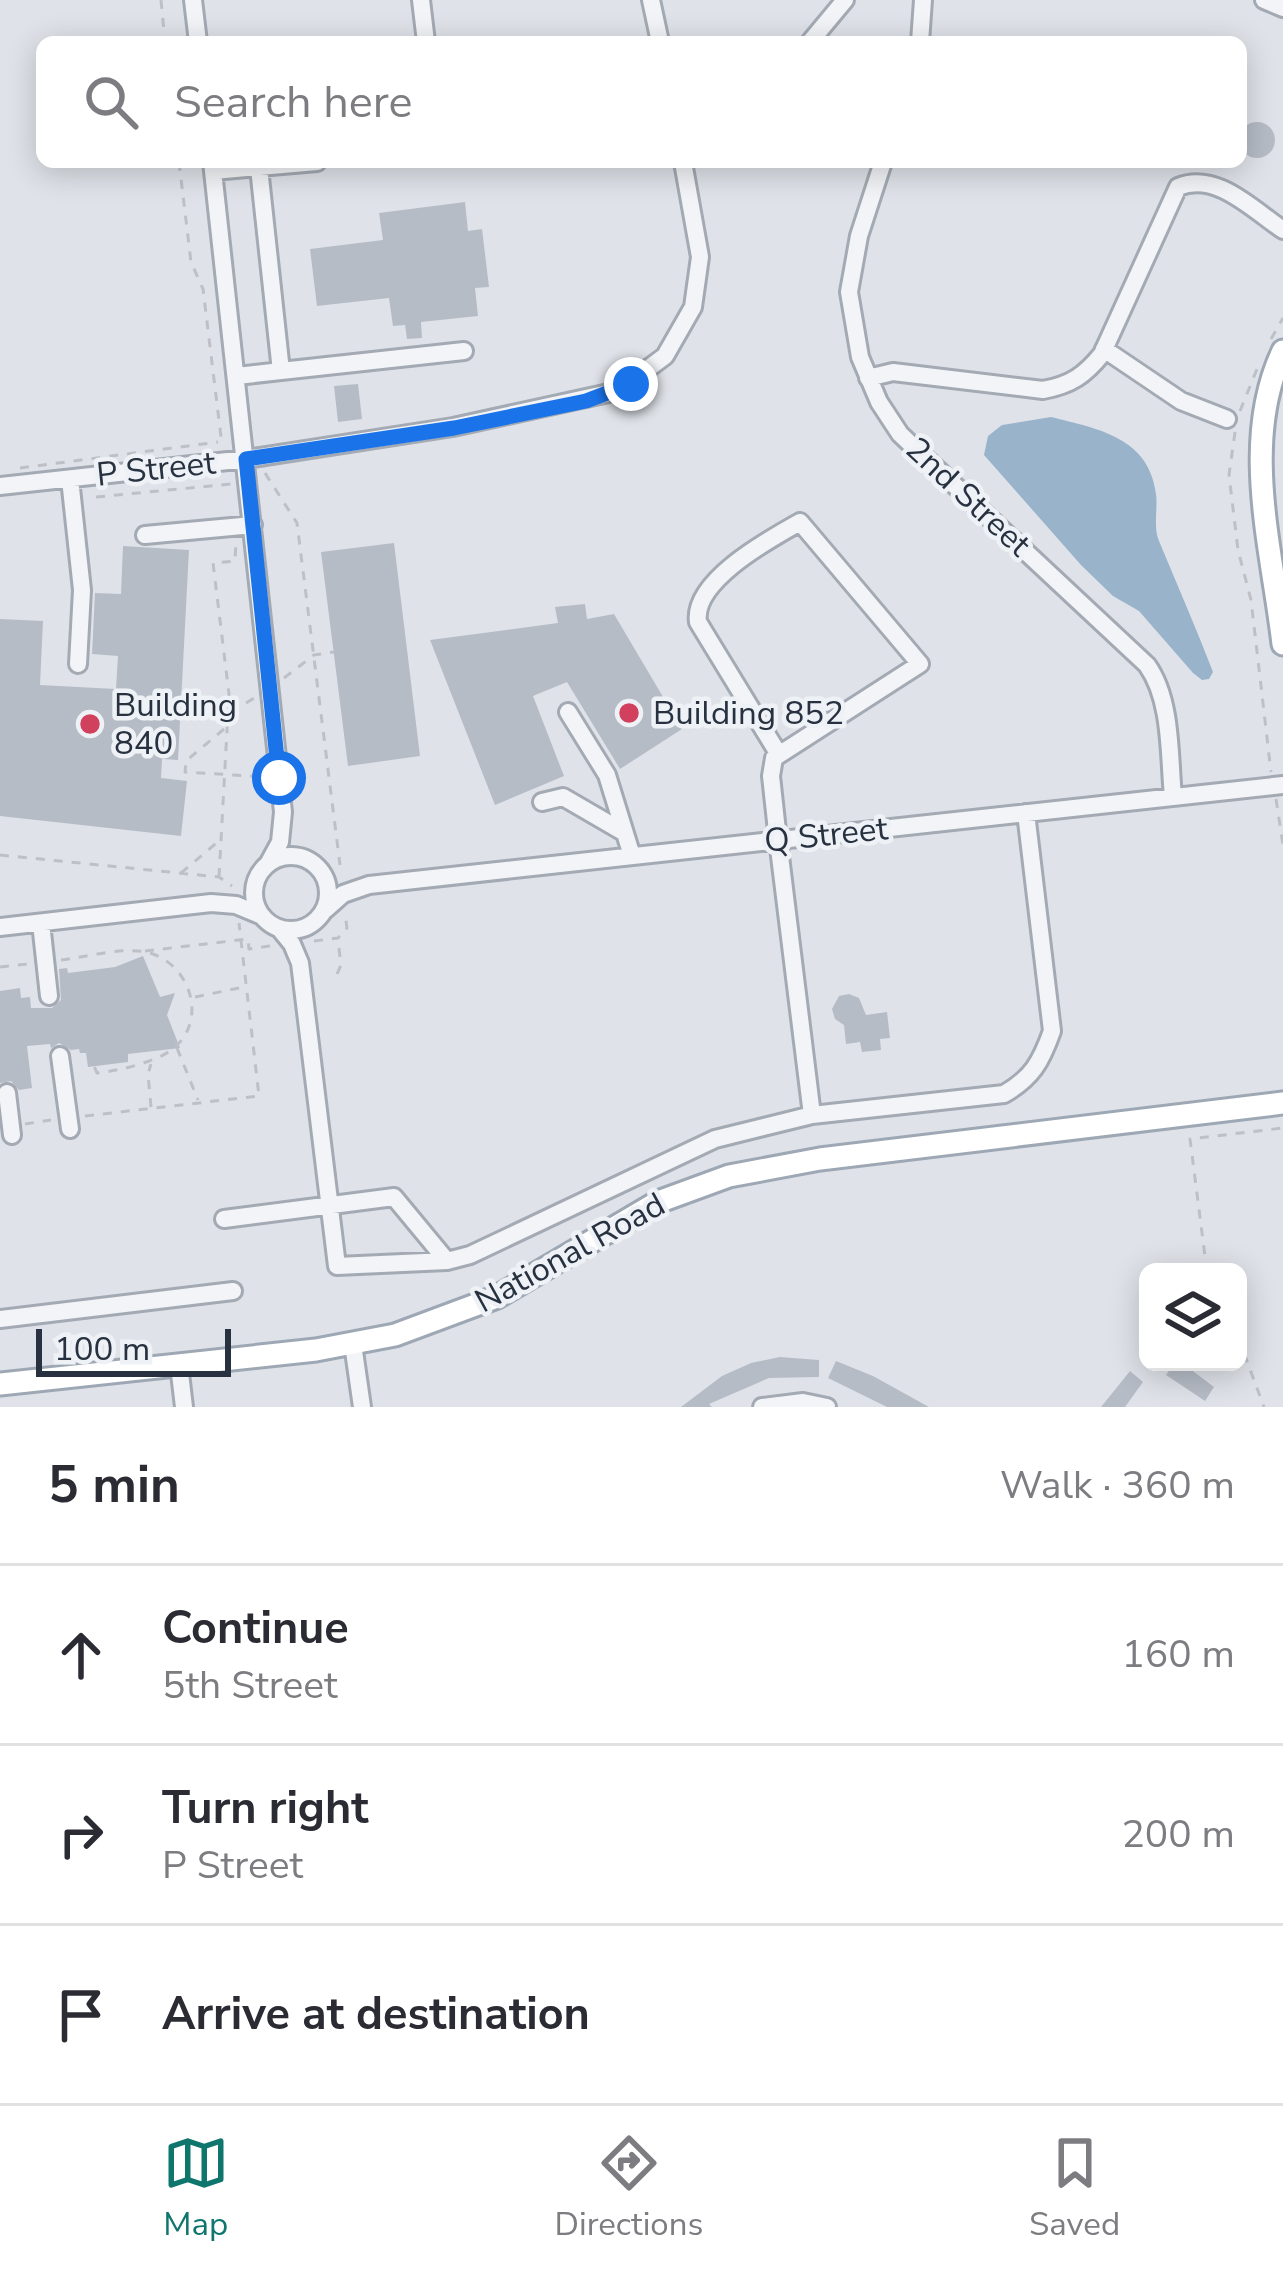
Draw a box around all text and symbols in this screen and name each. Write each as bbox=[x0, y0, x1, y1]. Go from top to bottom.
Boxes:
search box bbox=[36, 36, 1247, 168]
icon: search bbox=[78, 69, 144, 135]
text: Search here bbox=[174, 72, 413, 133]
route end bbox=[604, 357, 658, 411]
street label: 2nd Street bbox=[895, 427, 1041, 567]
street label: P Street bbox=[94, 440, 218, 498]
place label: Building 840 bbox=[114, 683, 237, 766]
place label: Building 852 bbox=[653, 691, 844, 736]
marker: Building 852 bbox=[616, 700, 642, 726]
marker: Building 840 bbox=[77, 711, 103, 737]
route start bbox=[252, 751, 306, 805]
street label: Q Street bbox=[762, 806, 890, 864]
street label: National Road bbox=[467, 1182, 673, 1324]
map controls bbox=[1139, 1263, 1247, 1371]
button: layers bbox=[1139, 1263, 1247, 1371]
scale bar bbox=[36, 1323, 231, 1376]
text: 100 m bbox=[54, 1327, 150, 1372]
text: 5 min bbox=[48, 1450, 180, 1520]
text: Walk · 360 m bbox=[1000, 1459, 1235, 1512]
text: Continue bbox=[162, 1598, 349, 1659]
icon: ahead bbox=[48, 1622, 114, 1688]
text: 160 m bbox=[1121, 1628, 1235, 1681]
text: 5th Street bbox=[162, 1659, 338, 1712]
text: Turn right bbox=[162, 1778, 369, 1839]
icon: right bbox=[48, 1802, 114, 1868]
text: 200 m bbox=[1121, 1808, 1235, 1861]
text: P Street bbox=[162, 1839, 303, 1892]
icon: arrive bbox=[48, 1982, 114, 2048]
text: Arrive at destination bbox=[162, 1984, 590, 2045]
tab: Map bbox=[163, 2130, 229, 2247]
tab: Directions bbox=[555, 2130, 703, 2247]
tab: Saved bbox=[1029, 2130, 1120, 2247]

